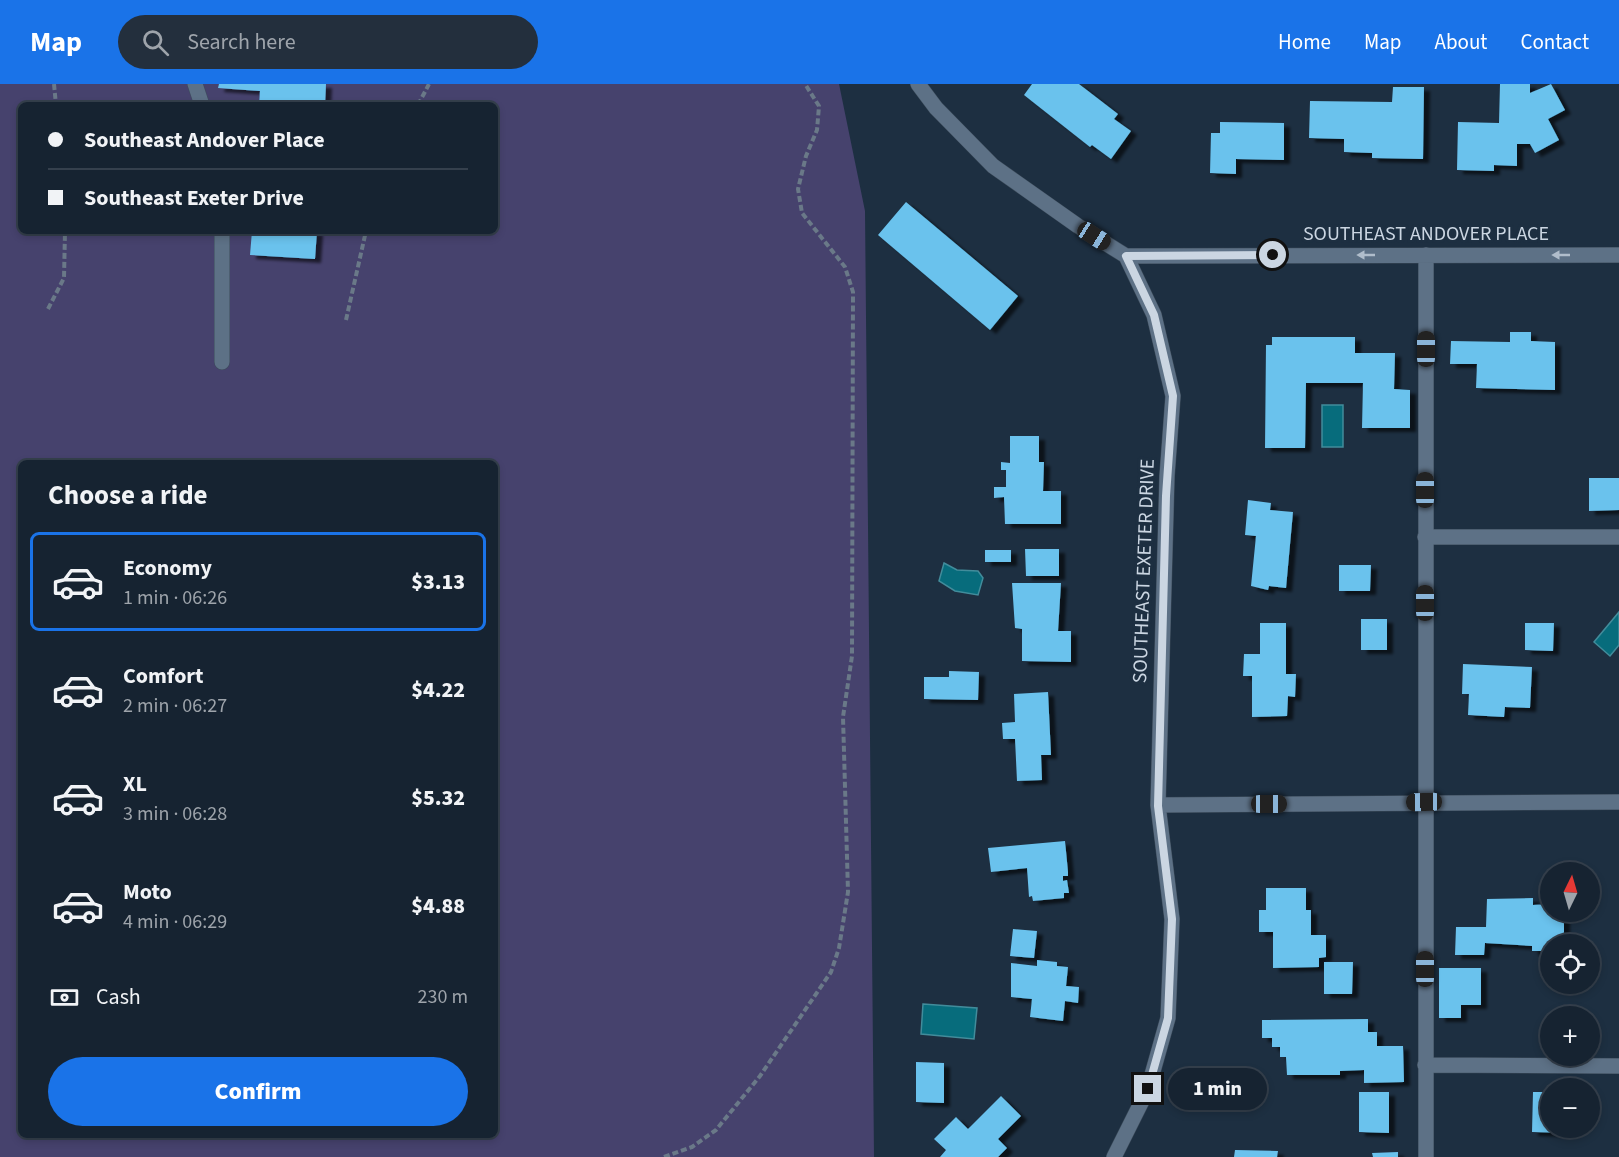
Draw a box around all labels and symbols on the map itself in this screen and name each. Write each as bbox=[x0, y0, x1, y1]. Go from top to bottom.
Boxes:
car bbox=[1074, 219, 1114, 253]
street label: SOUTHEAST ANDOVER PLACE bbox=[1303, 220, 1549, 248]
route start bbox=[1259, 241, 1286, 268]
one-way arrow bbox=[1356, 250, 1375, 260]
one-way arrow bbox=[1551, 250, 1570, 260]
car bbox=[1417, 331, 1435, 367]
street label: SOUTHEAST EXETER DRIVE bbox=[1126, 458, 1162, 684]
car bbox=[1416, 472, 1434, 508]
car bbox=[1416, 585, 1434, 621]
car bbox=[1406, 793, 1442, 811]
car bbox=[1251, 795, 1287, 813]
north arrow bbox=[1540, 862, 1600, 922]
car bbox=[1416, 951, 1434, 987]
callout: 1 min bbox=[1169, 1068, 1268, 1110]
route end bbox=[1134, 1075, 1161, 1102]

